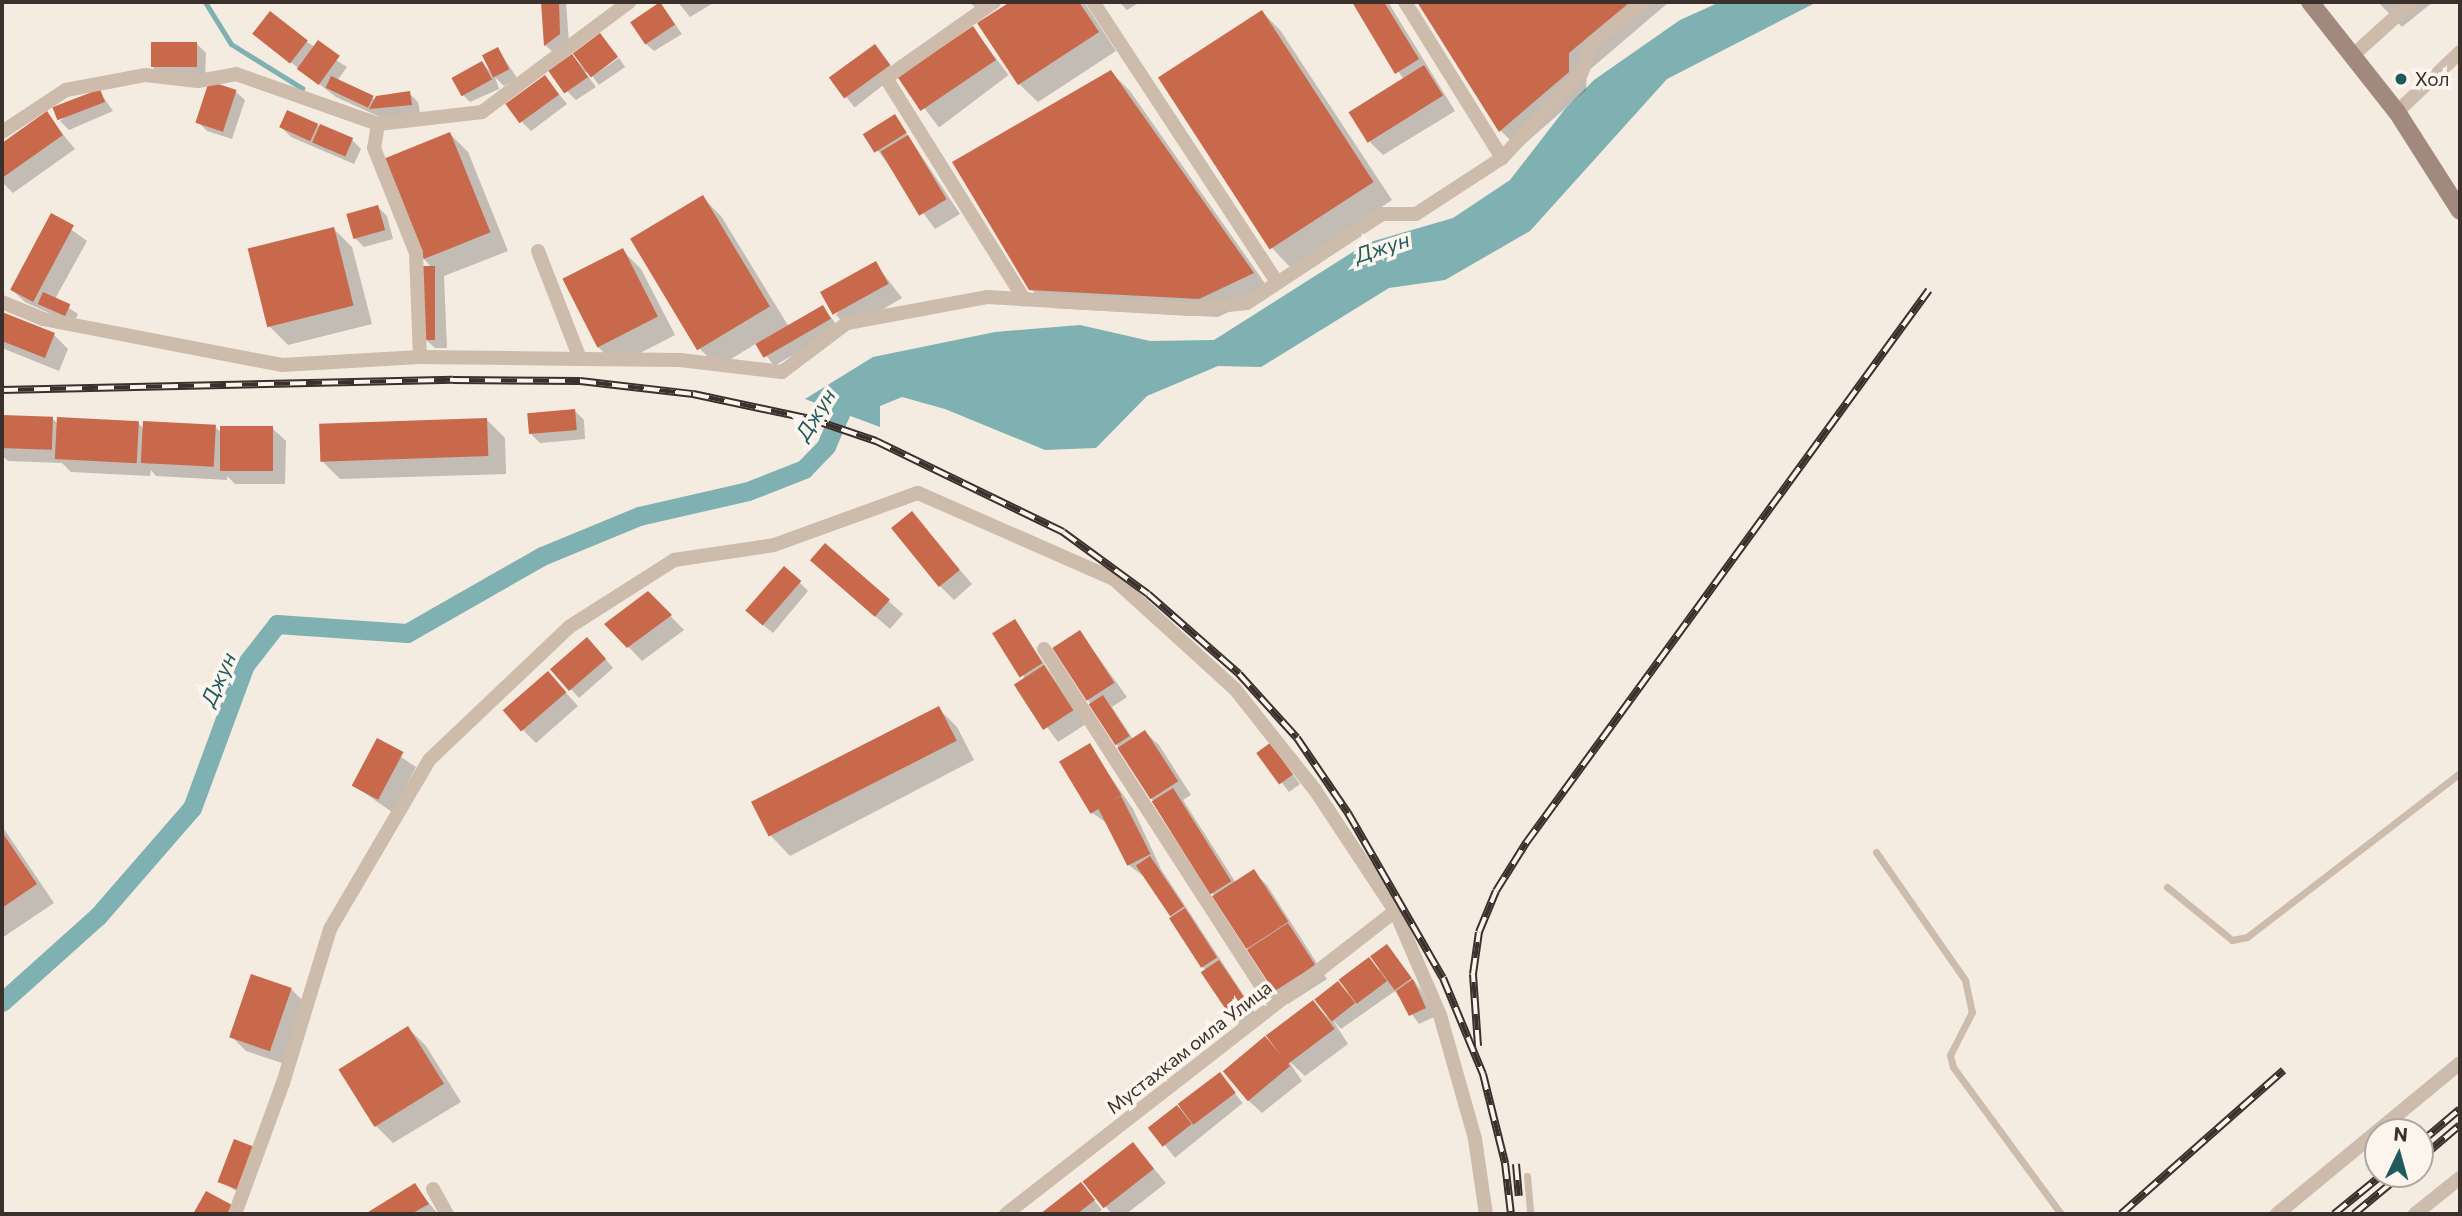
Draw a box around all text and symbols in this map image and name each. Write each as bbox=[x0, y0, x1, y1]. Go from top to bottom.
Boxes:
place label: Хол bbox=[2415, 68, 2449, 90]
marker: Хол bbox=[2393, 71, 2409, 87]
water label: Джун bbox=[1352, 226, 1412, 268]
water label: Джун bbox=[789, 384, 841, 444]
water label: Джун bbox=[195, 648, 241, 710]
street label: Мустахкам оила Улица bbox=[1102, 976, 1276, 1118]
north arrow bbox=[2364, 1118, 2434, 1188]
text: N bbox=[2393, 1121, 2409, 1146]

